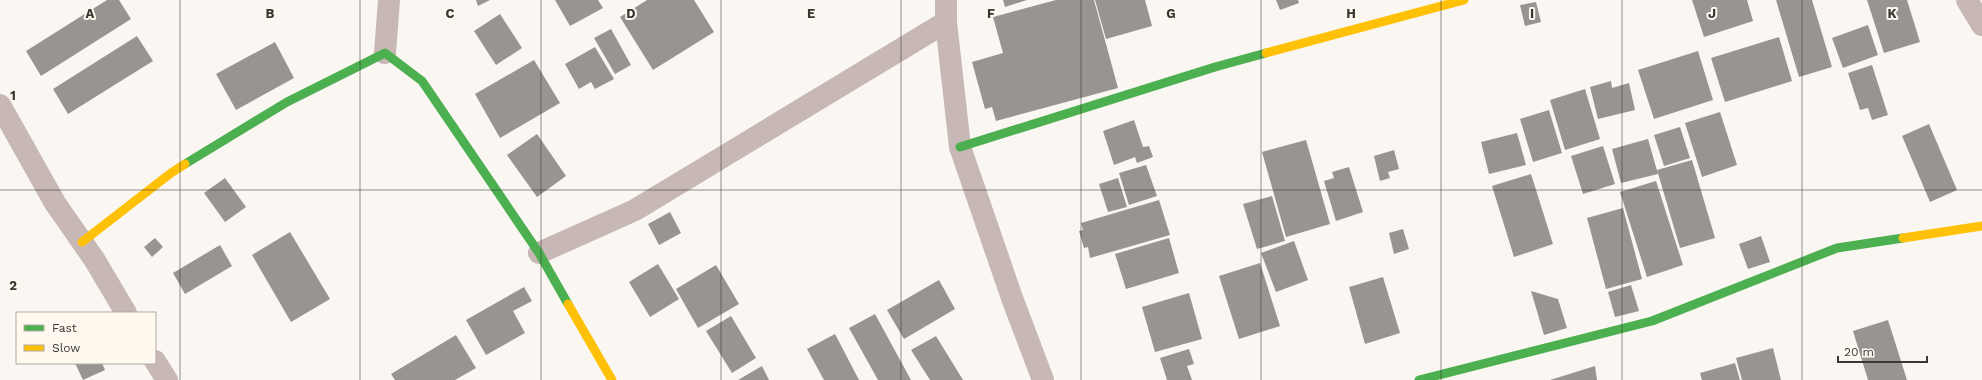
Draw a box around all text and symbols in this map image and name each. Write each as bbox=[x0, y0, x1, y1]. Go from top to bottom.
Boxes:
text: A bbox=[86, 6, 95, 21]
text: B bbox=[266, 6, 275, 21]
text: C bbox=[446, 6, 455, 21]
text: D bbox=[626, 6, 636, 21]
text: E bbox=[807, 6, 815, 21]
text: F bbox=[987, 6, 995, 21]
text: G bbox=[1166, 6, 1176, 21]
text: H bbox=[1346, 6, 1356, 21]
text: I bbox=[1530, 6, 1534, 21]
text: J bbox=[1708, 6, 1716, 21]
text: K bbox=[1887, 6, 1897, 21]
text: 1 bbox=[10, 88, 16, 103]
text: 2 bbox=[9, 278, 17, 293]
legend bbox=[16, 312, 156, 364]
text: Fast bbox=[52, 321, 77, 335]
scale bar bbox=[1838, 338, 1927, 364]
text: Slow bbox=[52, 341, 80, 355]
text: 20 m bbox=[1844, 345, 1874, 359]

